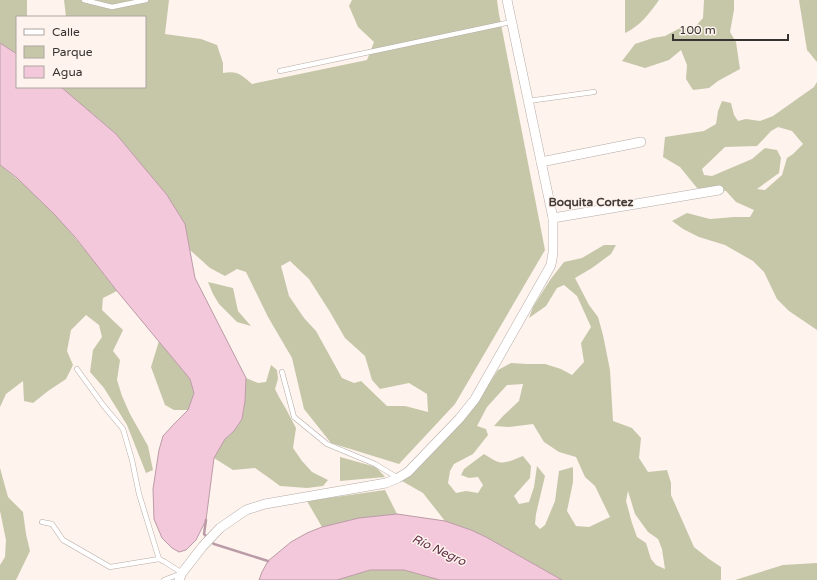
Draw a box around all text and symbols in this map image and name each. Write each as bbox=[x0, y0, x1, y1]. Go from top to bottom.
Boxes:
legend bbox=[16, 16, 146, 88]
scale bar bbox=[673, 16, 788, 42]
text: 100 m bbox=[679, 23, 716, 37]
text: Calle bbox=[52, 25, 80, 39]
text: Parque bbox=[52, 45, 93, 59]
text: Agua bbox=[52, 65, 82, 79]
district label: Boquita Cortez bbox=[548, 195, 634, 210]
water label: Río Negro bbox=[410, 532, 469, 569]

